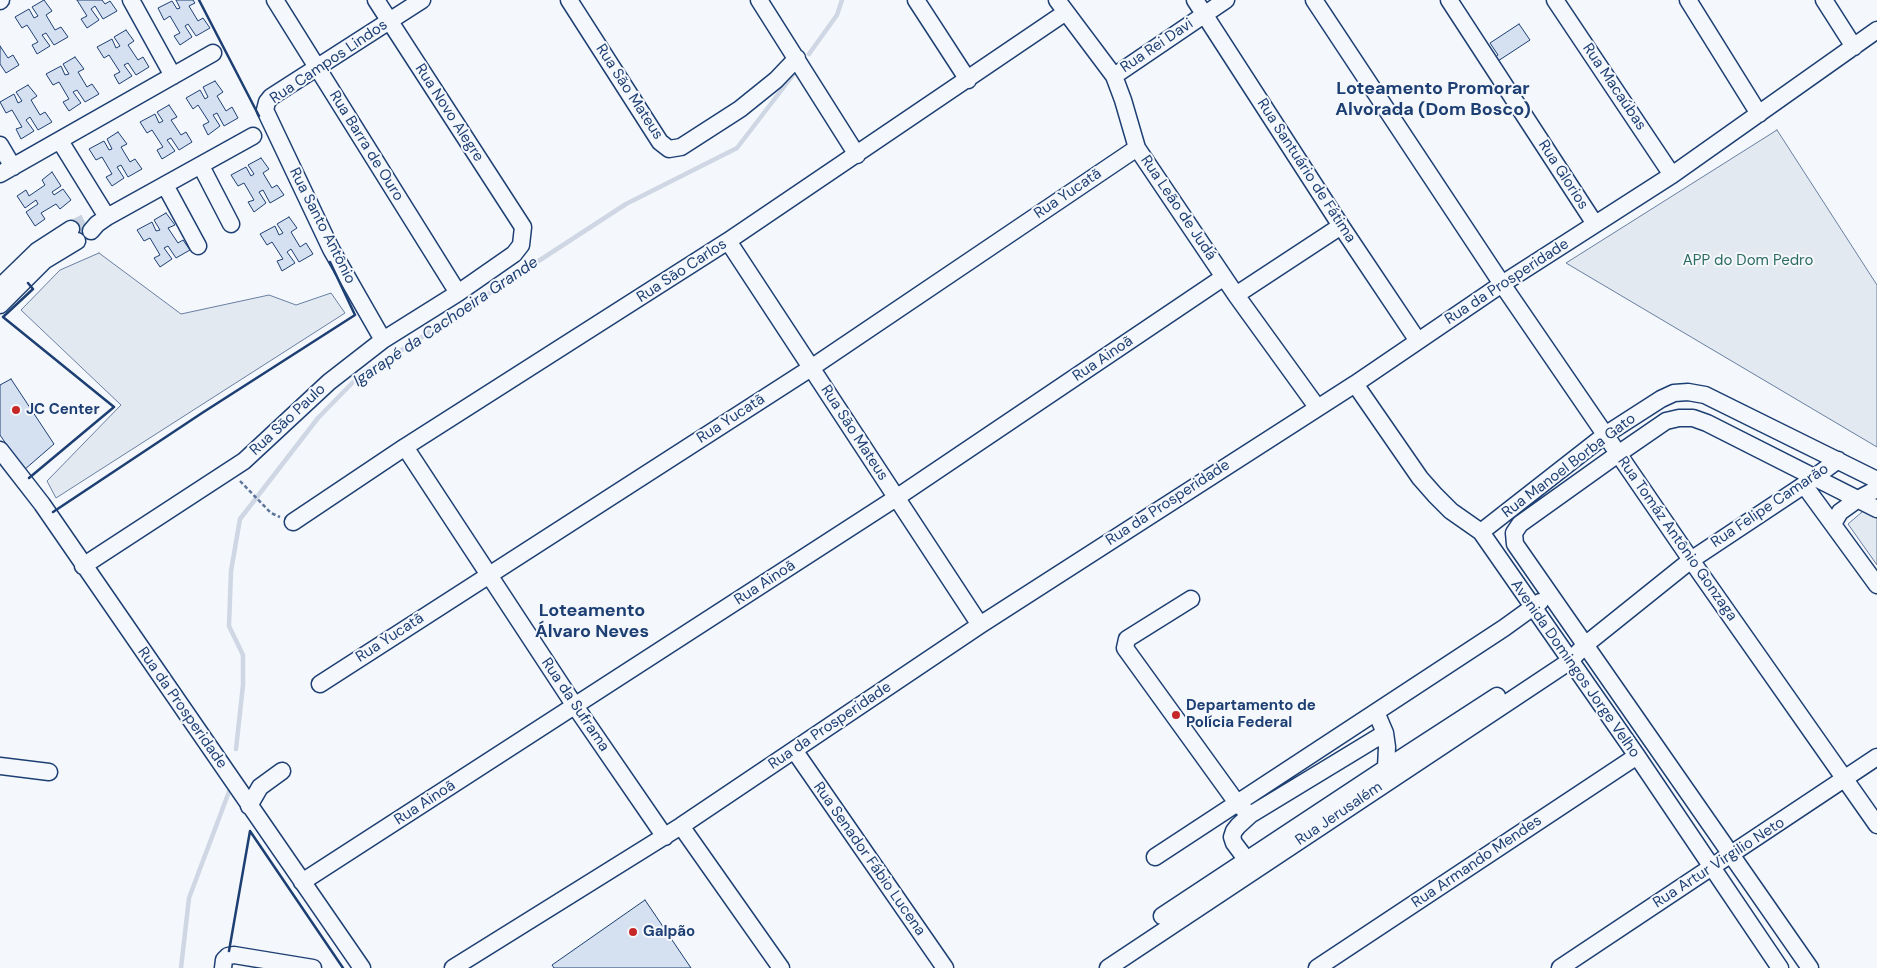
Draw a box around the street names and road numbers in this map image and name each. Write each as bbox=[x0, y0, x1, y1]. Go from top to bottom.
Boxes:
street label: Rua Rei Davi bbox=[1117, 15, 1197, 77]
street label: Rua Campos Lindos bbox=[267, 16, 391, 108]
street label: Rua Macaúbas bbox=[1578, 40, 1650, 134]
street label: Rua São Mateus bbox=[591, 41, 667, 143]
street label: Rua Novo Alegre bbox=[411, 61, 487, 165]
street label: Rua Barra de Ouro bbox=[325, 88, 407, 204]
street label: Rua Santuário de Fátima bbox=[1253, 96, 1359, 246]
street label: Rua Glorios bbox=[1534, 137, 1592, 213]
street label: Rua Leão de Judá bbox=[1136, 152, 1220, 264]
street label: Rua Santo Antônio bbox=[285, 165, 359, 287]
street label: Rua Yucatã bbox=[1031, 165, 1105, 223]
street label: Rua São Carlos bbox=[634, 235, 730, 307]
street label: Rua da Prosperidade bbox=[1442, 235, 1572, 329]
street label: Rua Ainoã bbox=[1069, 332, 1137, 386]
street label: Rua São Paulo bbox=[246, 380, 330, 460]
street label: Rua São Mateus bbox=[816, 382, 892, 484]
street label: Rua Yucatã bbox=[694, 390, 768, 448]
street label: Rua Manoel Borba Gato bbox=[1499, 410, 1639, 522]
street label: Rua Tomáz Antônio Gonzaga bbox=[1613, 453, 1741, 625]
street label: Rua da Prosperidade bbox=[1103, 456, 1233, 550]
street label: Rua Felipe Camarão bbox=[1708, 460, 1832, 552]
street label: Rua Ainoã bbox=[731, 557, 799, 609]
street label: Avenida Domingos Jorge Velho bbox=[1507, 577, 1643, 761]
street label: Rua Yucatã bbox=[353, 609, 427, 667]
street label: Rua da Prosperidade bbox=[133, 644, 231, 772]
street label: Rua da Suframa bbox=[537, 655, 613, 755]
street label: Rua da Prosperidade bbox=[765, 678, 895, 774]
street label: Rua Ainoã bbox=[391, 777, 459, 829]
street label: Rua Jerusalém bbox=[1292, 778, 1386, 850]
street label: Rua Senador Fábio Lucena bbox=[809, 779, 929, 939]
street label: Rua Armando Mendes bbox=[1409, 812, 1545, 912]
street label: Rua Artur Virgilio Neto bbox=[1650, 814, 1788, 912]

